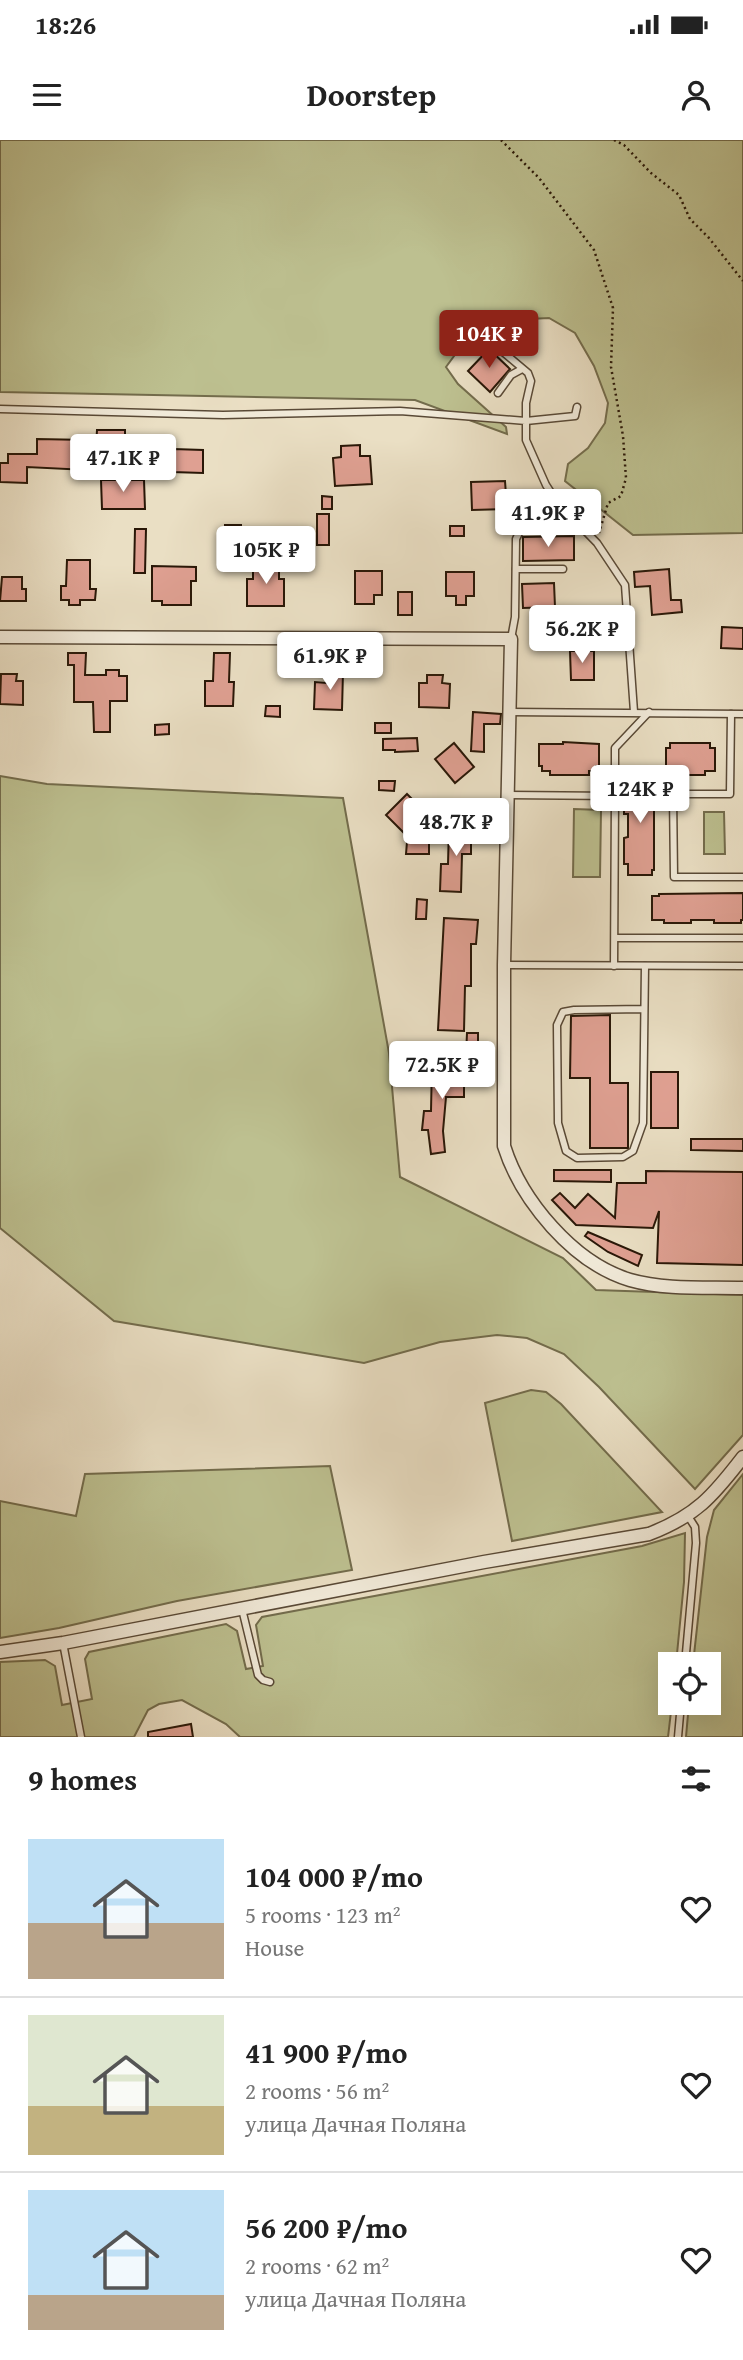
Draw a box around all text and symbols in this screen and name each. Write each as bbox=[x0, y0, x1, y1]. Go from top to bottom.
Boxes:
text: 18:26 bbox=[35, 5, 96, 44]
text: Doorstep bbox=[307, 71, 436, 118]
icon: menu bbox=[28, 76, 66, 114]
icon: person bbox=[677, 76, 715, 114]
pin: 104K ₽ bbox=[432, 310, 546, 370]
text: 104K ₽ bbox=[455, 316, 523, 349]
pin: 47.1K ₽ bbox=[58, 434, 188, 494]
text: 47.1K ₽ bbox=[86, 440, 160, 473]
pin: 41.9K ₽ bbox=[483, 490, 613, 549]
text: 41.9K ₽ bbox=[511, 495, 585, 528]
pin: 105K ₽ bbox=[209, 526, 323, 586]
text: 105K ₽ bbox=[232, 532, 300, 565]
pin: 56.2K ₽ bbox=[517, 606, 647, 665]
text: 56.2K ₽ bbox=[545, 611, 619, 644]
pin: 61.9K ₽ bbox=[265, 632, 395, 692]
text: 61.9K ₽ bbox=[293, 638, 367, 671]
pin: 124K ₽ bbox=[583, 766, 697, 825]
text: 124K ₽ bbox=[606, 771, 674, 804]
pin: 48.7K ₽ bbox=[391, 798, 521, 858]
text: 48.7K ₽ bbox=[419, 804, 493, 837]
pin: 72.5K ₽ bbox=[377, 1042, 507, 1101]
text: 72.5K ₽ bbox=[405, 1047, 479, 1080]
map controls bbox=[658, 1652, 721, 1715]
button: locate bbox=[658, 1652, 721, 1715]
text: 9 homes bbox=[28, 1757, 137, 1801]
icon: filters bbox=[677, 1760, 715, 1798]
text: 104 000 ₽/mo bbox=[245, 1854, 423, 1898]
icon: home bbox=[84, 1867, 168, 1951]
icon: heart bbox=[677, 1890, 715, 1928]
text: 5 rooms · 123 m² bbox=[245, 1898, 400, 1931]
text: House bbox=[245, 1931, 304, 1964]
text: 41 900 ₽/mo bbox=[245, 2030, 408, 2074]
icon: home bbox=[84, 2043, 168, 2127]
icon: heart bbox=[677, 2066, 715, 2104]
text: 2 rooms · 56 m² bbox=[245, 2074, 389, 2107]
text: улица Дачная Поляна bbox=[245, 2107, 466, 2140]
text: 56 200 ₽/mo bbox=[245, 2205, 408, 2249]
icon: home bbox=[84, 2218, 168, 2302]
icon: heart bbox=[677, 2241, 715, 2279]
text: 2 rooms · 62 m² bbox=[245, 2249, 389, 2282]
text: улица Дачная Поляна bbox=[245, 2282, 466, 2315]

